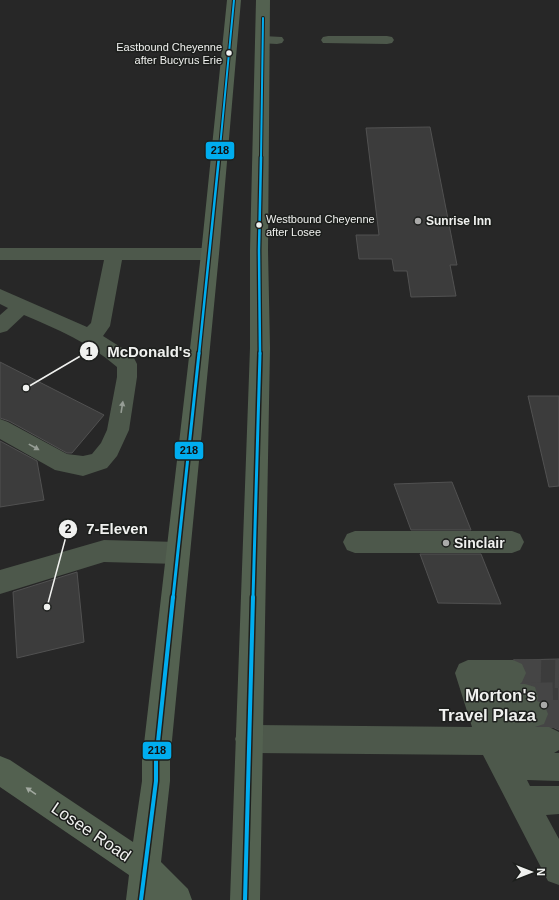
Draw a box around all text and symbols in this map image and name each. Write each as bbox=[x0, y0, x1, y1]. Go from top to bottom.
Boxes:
place label: Eastbound Cheyenne after Bucyrus Erie bbox=[116, 41, 222, 66]
marker: Eastbound Cheyenne after Bucyrus Erie bbox=[224, 48, 234, 58]
line badge: 218 bbox=[205, 141, 235, 160]
text: 218 bbox=[211, 144, 229, 156]
place label: Westbound Cheyenne after Losee bbox=[266, 213, 375, 238]
place label: Sunrise Inn bbox=[426, 214, 491, 228]
marker: Sunrise Inn bbox=[413, 216, 423, 226]
marker: Westbound Cheyenne after Losee bbox=[254, 220, 264, 230]
callout: McDonald's bbox=[79, 338, 199, 365]
text: McDonald's bbox=[107, 343, 191, 360]
text: 1 bbox=[86, 345, 93, 359]
one-way arrow bbox=[119, 401, 125, 413]
line badge: 218 bbox=[174, 441, 204, 460]
one-way arrow bbox=[28, 443, 40, 450]
text: 218 bbox=[180, 444, 198, 456]
callout: 7-Eleven bbox=[58, 515, 155, 542]
text: 7-Eleven bbox=[86, 520, 148, 537]
text: 2 bbox=[65, 522, 72, 536]
place label: Sinclair bbox=[454, 535, 505, 551]
marker: Sinclair bbox=[441, 538, 451, 548]
place label: Morton's Travel Plaza bbox=[439, 686, 537, 725]
marker: Morton's Travel Plaza bbox=[539, 700, 549, 710]
line badge: 218 bbox=[142, 741, 172, 760]
text: 218 bbox=[148, 744, 166, 756]
one-way arrow bbox=[26, 787, 37, 795]
street label: Losee Road bbox=[48, 798, 134, 866]
north arrow bbox=[511, 852, 551, 892]
text: N bbox=[535, 868, 547, 876]

